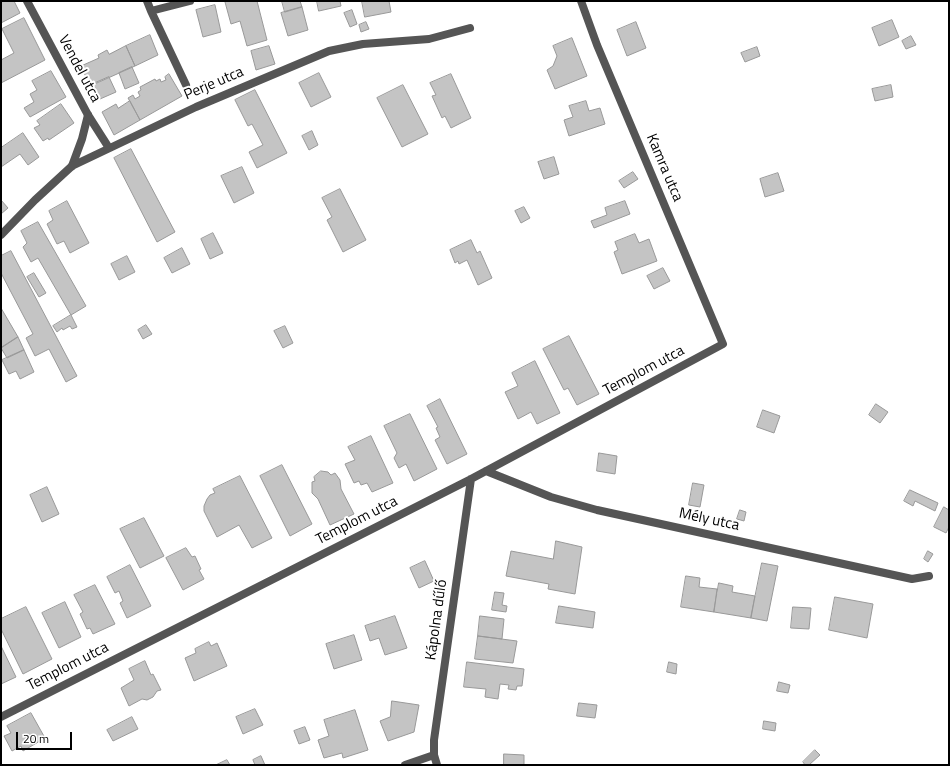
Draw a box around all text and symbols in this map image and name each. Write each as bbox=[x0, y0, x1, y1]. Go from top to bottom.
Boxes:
street label: Vendel utca bbox=[54, 32, 104, 106]
street label: Perje utca bbox=[181, 63, 247, 105]
street label: Kamra utca bbox=[642, 131, 686, 205]
street label: Templom utca bbox=[600, 342, 688, 400]
street label: Templom utca bbox=[313, 493, 401, 549]
street label: Mély utca bbox=[677, 505, 741, 535]
street label: Kápolna dűlő bbox=[422, 578, 452, 662]
street label: Templom utca bbox=[24, 639, 112, 695]
scale bar bbox=[18, 724, 74, 750]
text: 20 m bbox=[23, 729, 49, 748]

